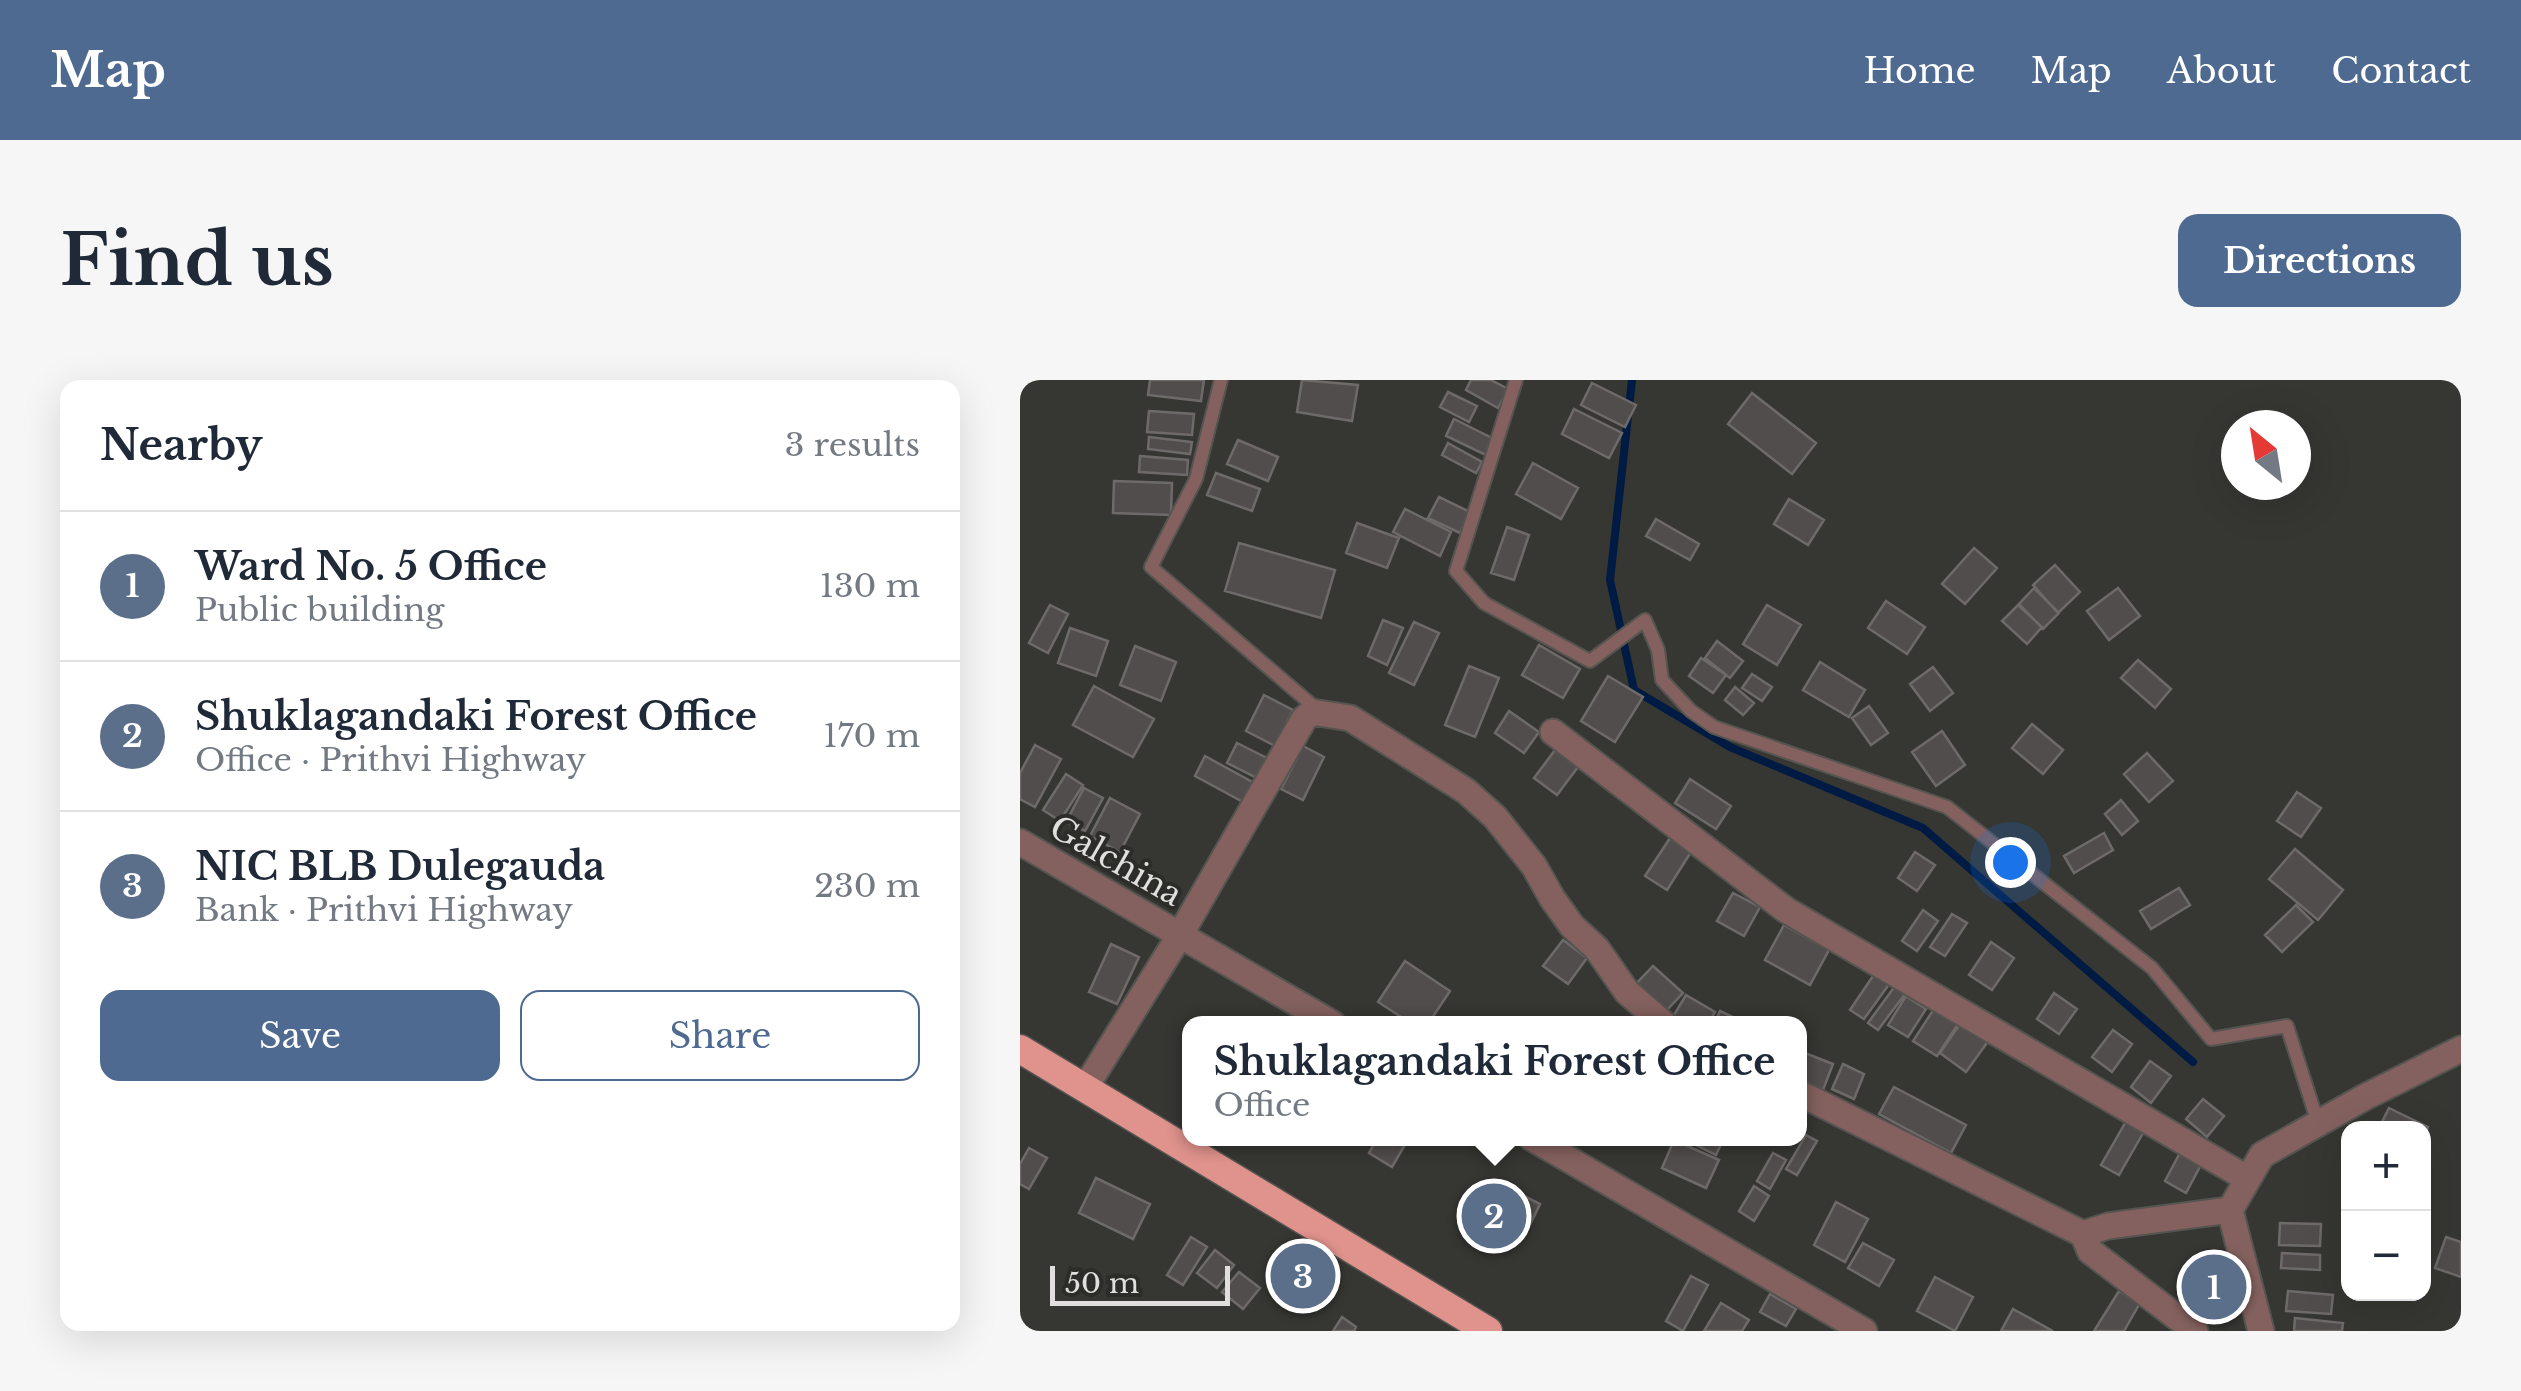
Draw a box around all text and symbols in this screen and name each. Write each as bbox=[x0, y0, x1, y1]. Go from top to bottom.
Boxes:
text: Map bbox=[50, 40, 166, 100]
text: Home bbox=[1864, 49, 1976, 92]
text: Map bbox=[2031, 49, 2112, 92]
text: About bbox=[2167, 49, 2276, 92]
text: Contact bbox=[2331, 49, 2471, 92]
button: Directions bbox=[2178, 214, 2461, 307]
text: Find us bbox=[60, 217, 334, 304]
north arrow bbox=[2221, 410, 2311, 500]
text: Nearby bbox=[100, 419, 263, 471]
text: 3 results bbox=[785, 425, 920, 465]
text: Ward No. 5 Office bbox=[195, 543, 547, 590]
text: 1 bbox=[126, 566, 139, 606]
text: 130 m bbox=[820, 566, 920, 606]
text: Public building bbox=[195, 590, 444, 630]
text: Shuklagandaki Forest Office bbox=[195, 693, 757, 740]
text: 2 bbox=[122, 716, 143, 756]
text: 170 m bbox=[823, 716, 920, 756]
text: Office · Prithvi Highway bbox=[195, 740, 586, 780]
street label: Galchina bbox=[1043, 807, 1189, 915]
your location bbox=[1985, 837, 2036, 888]
text: NIC BLB Dulegauda bbox=[195, 843, 605, 890]
text: 3 bbox=[122, 866, 143, 906]
text: 230 m bbox=[814, 866, 920, 906]
text: Bank · Prithvi Highway bbox=[195, 890, 573, 930]
button: Save bbox=[100, 990, 500, 1081]
button: Share bbox=[520, 990, 920, 1081]
popup bbox=[1182, 1016, 1807, 1146]
text: Shuklagandaki Forest Office bbox=[1214, 1038, 1775, 1085]
text: Office bbox=[1214, 1085, 1310, 1125]
map controls bbox=[2341, 1121, 2431, 1301]
button: + bbox=[2341, 1121, 2431, 1211]
pin: 2 bbox=[1462, 1178, 1526, 1254]
button: − bbox=[2341, 1211, 2431, 1301]
pin: 3 bbox=[1270, 1238, 1336, 1314]
pin: 1 bbox=[2182, 1250, 2246, 1324]
scale bar bbox=[1050, 1261, 1230, 1306]
text: 50 m bbox=[1065, 1266, 1139, 1301]

